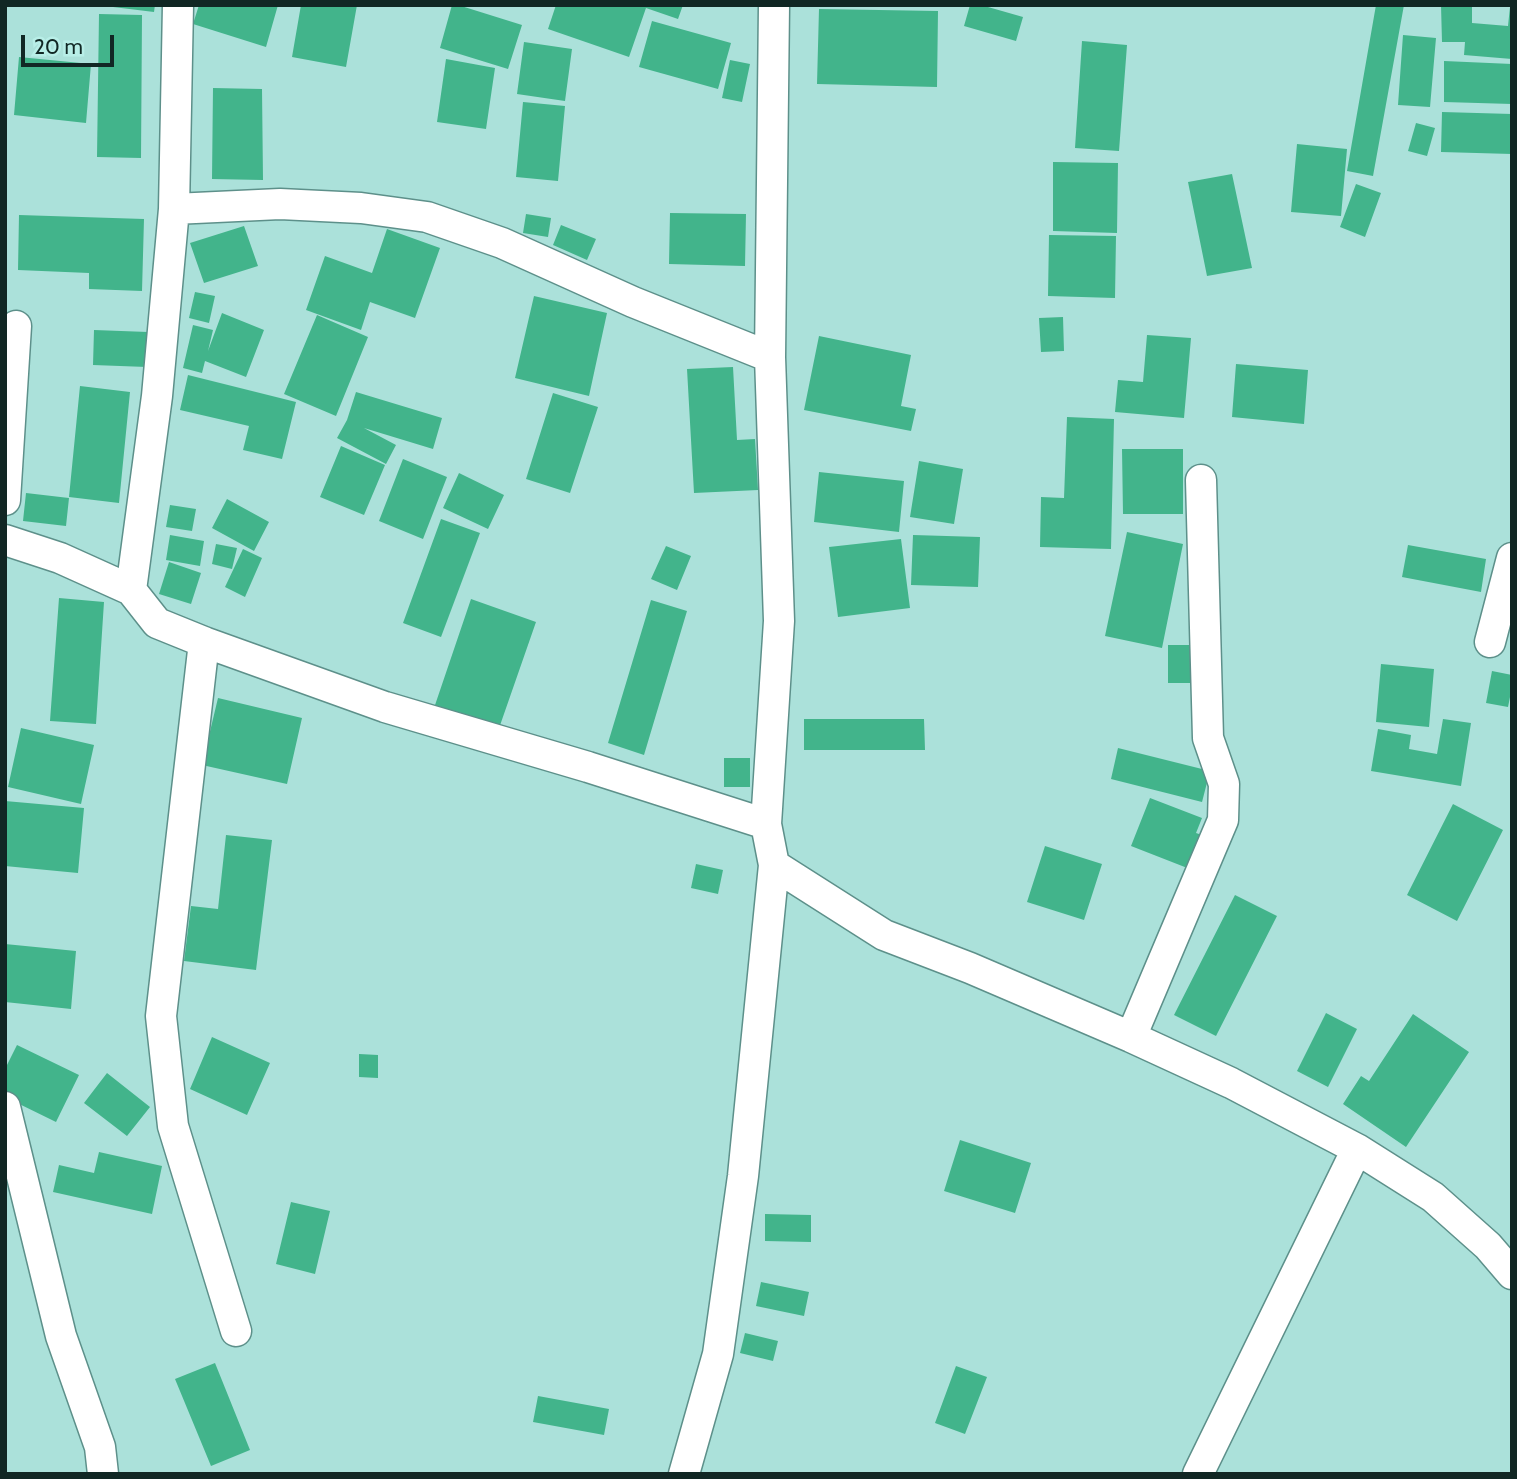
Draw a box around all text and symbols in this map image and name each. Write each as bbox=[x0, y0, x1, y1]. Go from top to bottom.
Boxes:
scale bar bbox=[24, 21, 117, 65]
text: 20 m bbox=[34, 34, 83, 59]

